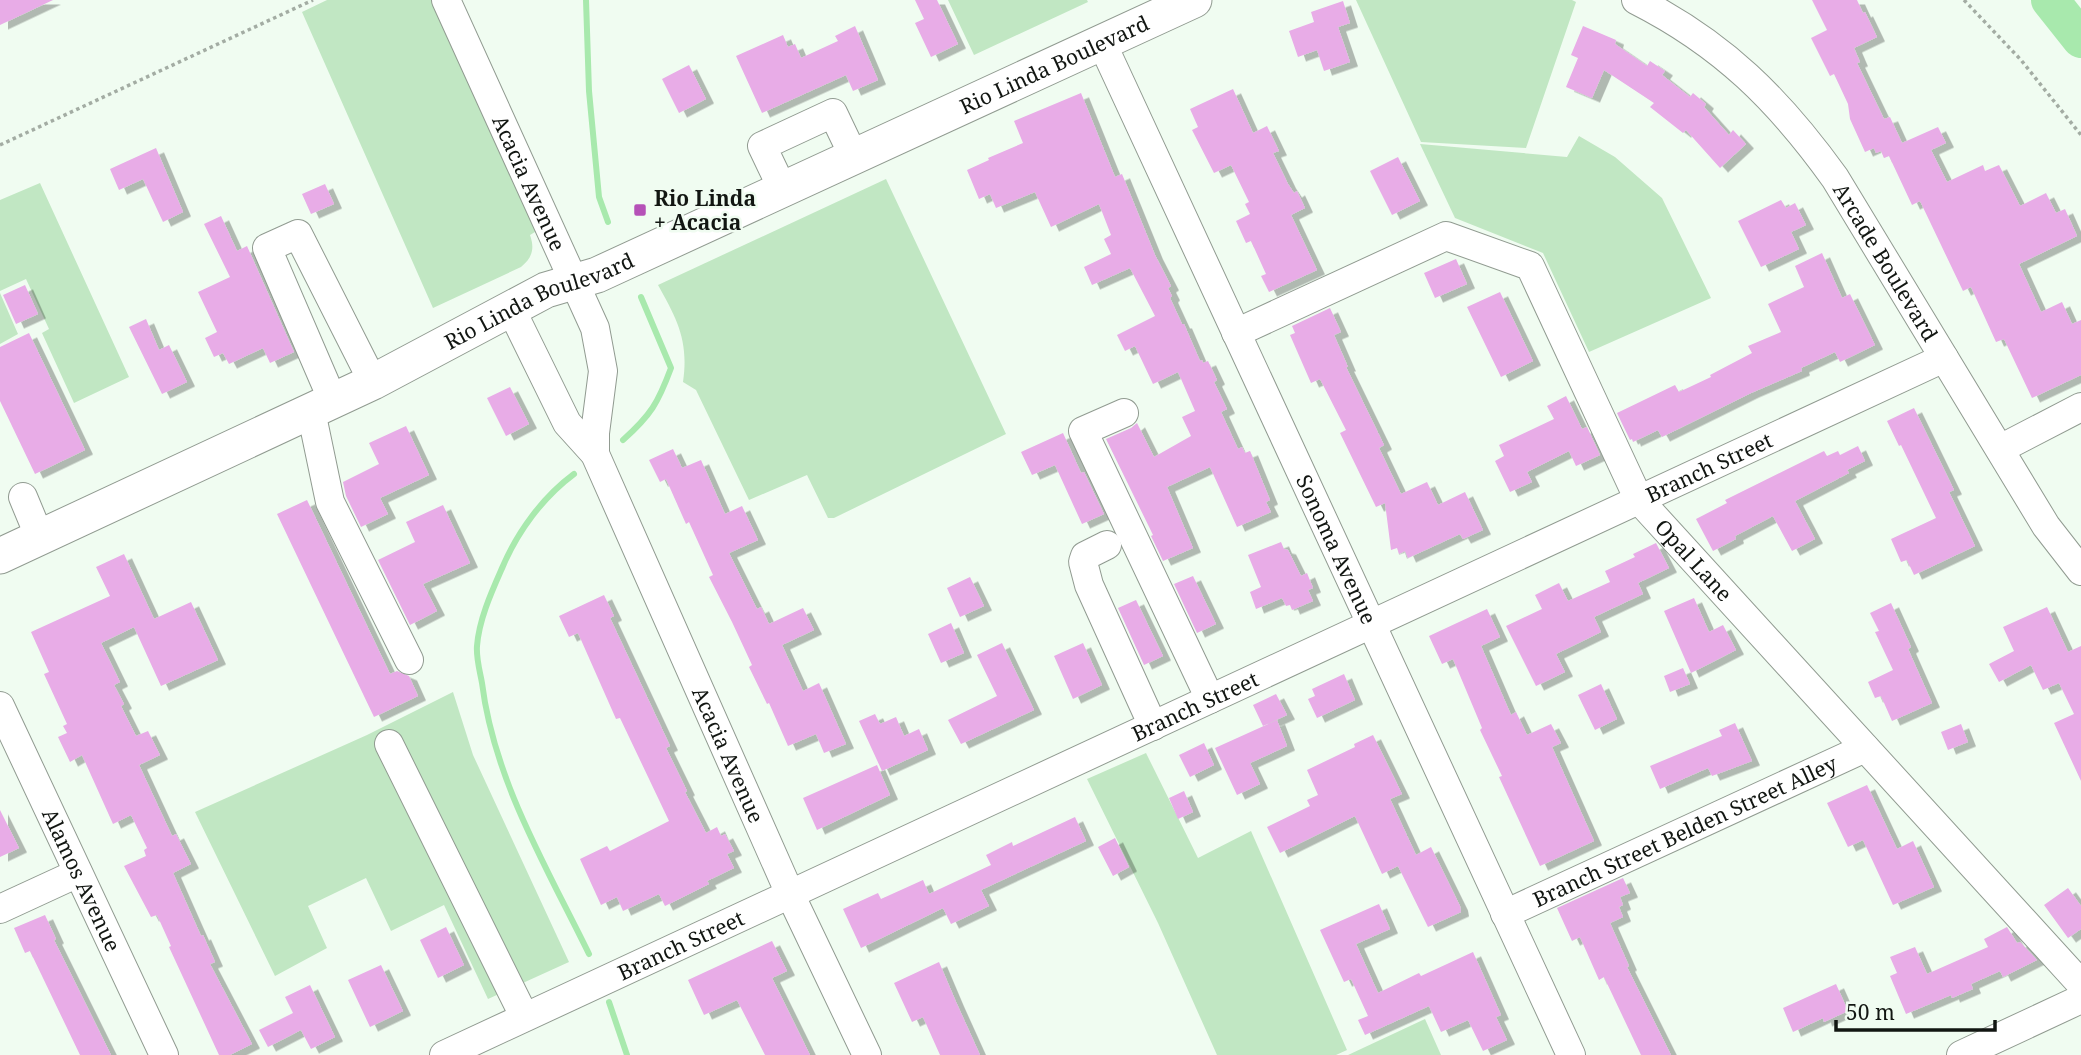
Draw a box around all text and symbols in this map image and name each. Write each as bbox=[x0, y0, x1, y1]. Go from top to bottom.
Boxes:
street label: Rio Linda Boulevard bbox=[955, 9, 1153, 120]
street label: Acacia Avenue bbox=[486, 111, 572, 255]
street label: Arcade Boulevard bbox=[1827, 178, 1945, 346]
place label: Rio Linda + Acacia bbox=[654, 184, 756, 236]
marker: Rio Linda + Acacia bbox=[632, 202, 648, 218]
street label: Rio Linda Boulevard bbox=[439, 246, 638, 356]
street label: Branch Street bbox=[1641, 426, 1777, 509]
street label: Sonoma Avenue bbox=[1290, 470, 1383, 628]
street label: Opal Lane bbox=[1649, 513, 1739, 607]
street label: Branch Street bbox=[1127, 665, 1263, 748]
street label: Acacia Avenue bbox=[686, 682, 771, 827]
street label: Branch Street Belden Street Alley bbox=[1528, 749, 1841, 913]
street label: Alamos Avenue bbox=[36, 804, 127, 956]
street label: Branch Street bbox=[613, 904, 748, 986]
scale bar bbox=[1836, 988, 1995, 1032]
text: 50 m bbox=[1846, 998, 1895, 1026]

